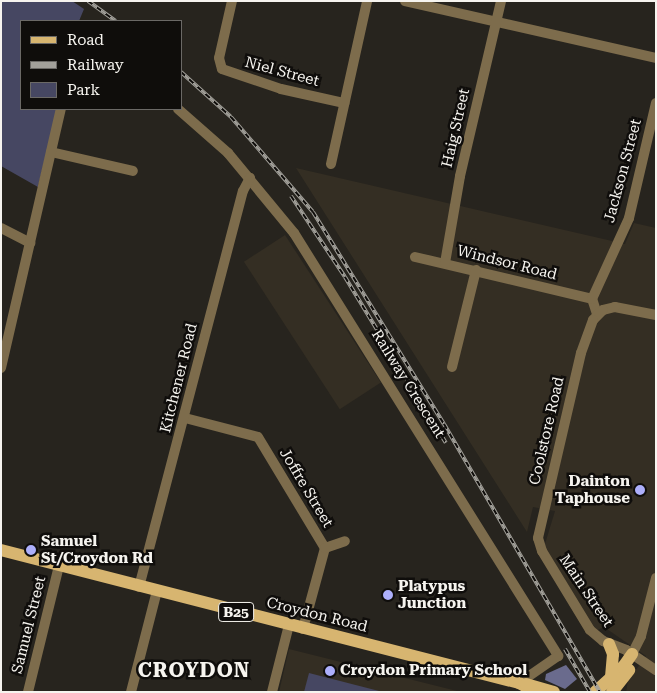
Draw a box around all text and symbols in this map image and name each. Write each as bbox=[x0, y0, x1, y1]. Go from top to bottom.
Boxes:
legend bbox=[20, 20, 182, 110]
text: Road bbox=[67, 31, 104, 49]
street label: Niel Street bbox=[243, 53, 321, 91]
text: Railway bbox=[67, 56, 124, 74]
text: Park bbox=[67, 81, 100, 99]
street label: Haig Street bbox=[438, 87, 474, 169]
street label: Jackson Street bbox=[601, 117, 645, 225]
street label: Windsor Road bbox=[455, 242, 559, 284]
street label: Kitchener Road bbox=[157, 321, 201, 435]
street label: Railway Crescent bbox=[367, 326, 449, 442]
street label: Coolstore Road bbox=[526, 375, 568, 487]
street label: Joffre Street bbox=[275, 445, 337, 531]
place label: Dainton Taphouse bbox=[555, 472, 630, 507]
marker: Dainton Taphouse bbox=[634, 484, 646, 496]
place label: Samuel St/Croydon Rd bbox=[41, 532, 153, 567]
marker: Samuel St/Croydon Rd bbox=[25, 544, 37, 556]
street label: Main Street bbox=[555, 551, 617, 631]
street label: Samuel Street bbox=[8, 574, 50, 676]
place label: Platypus Junction bbox=[398, 577, 466, 612]
marker: Platypus Junction bbox=[382, 589, 394, 601]
street label: Croydon Road bbox=[265, 594, 369, 636]
road number: B25 bbox=[217, 600, 255, 624]
district label: CROYDON bbox=[137, 658, 251, 682]
place label: Croydon Primary School bbox=[340, 662, 527, 680]
marker: Croydon Primary School bbox=[324, 665, 336, 677]

